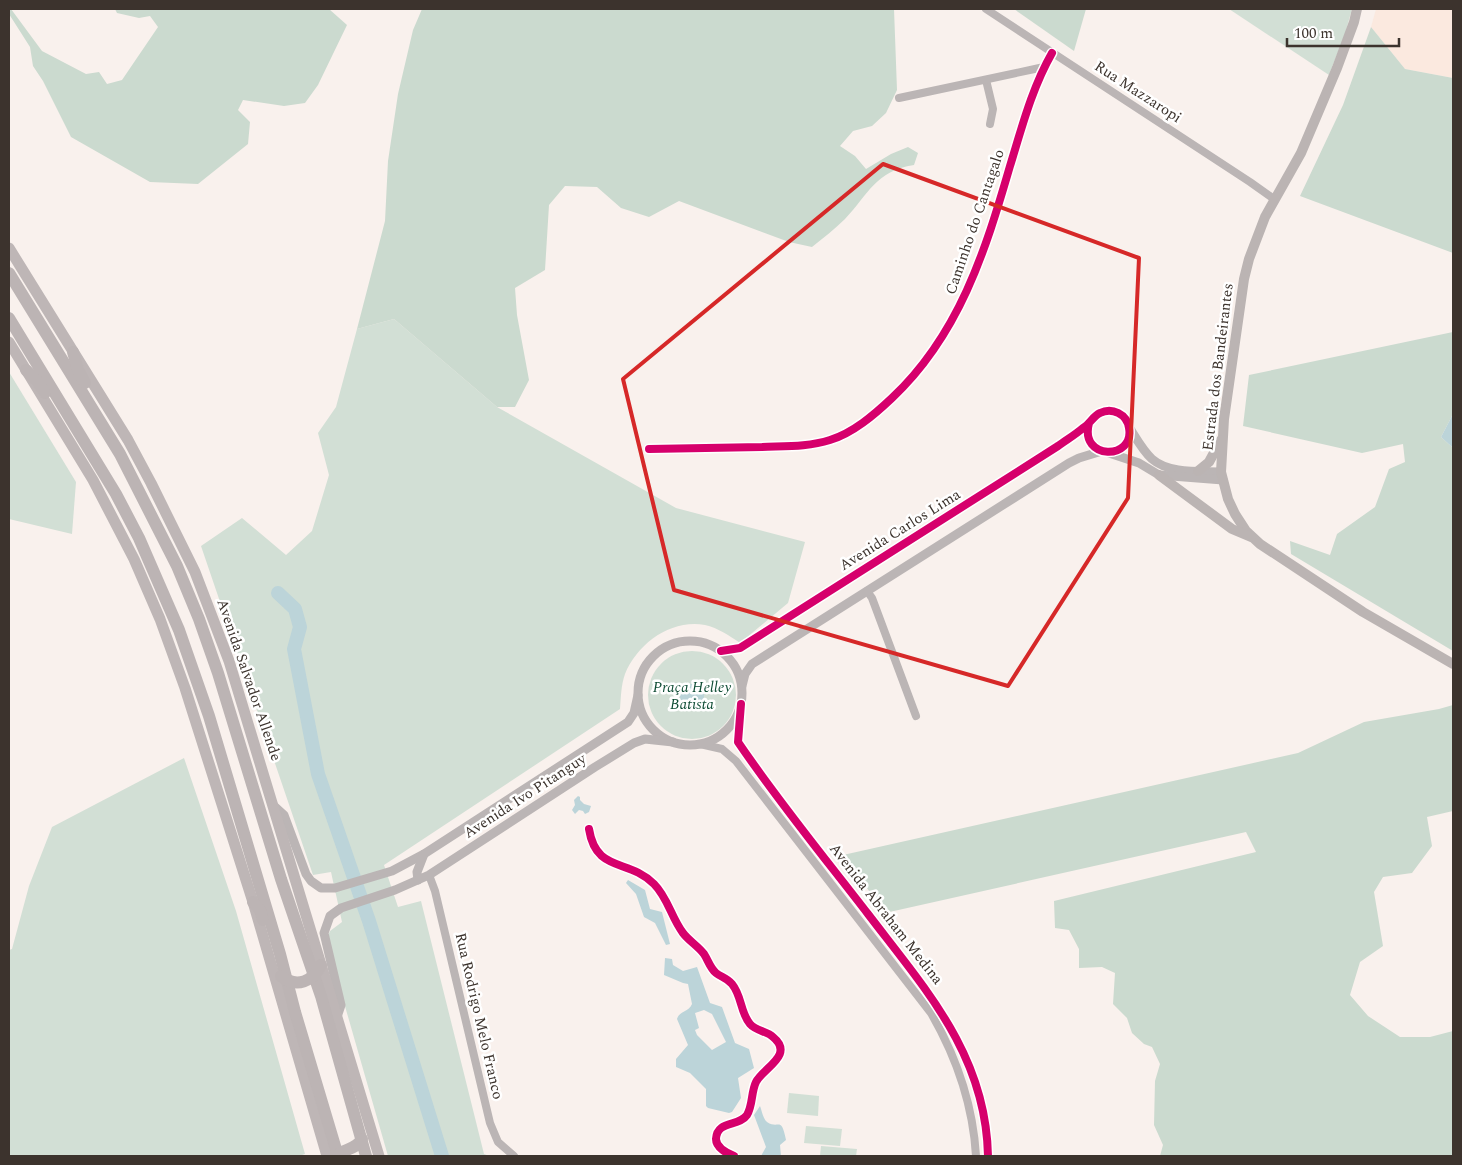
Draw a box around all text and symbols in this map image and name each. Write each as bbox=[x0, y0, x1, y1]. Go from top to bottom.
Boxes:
scale bar bbox=[1287, 15, 1400, 47]
text: 100 m bbox=[1294, 22, 1333, 45]
street label: Rua Mazzaropi bbox=[1090, 55, 1186, 129]
street label: Caminho do Cantagalo bbox=[939, 146, 1011, 298]
street label: Estrada dos Bandeirantes bbox=[1196, 282, 1240, 452]
street label: Avenida Carlos Lima bbox=[835, 483, 966, 577]
street label: Avenida Salvador Allende bbox=[210, 596, 288, 764]
park label: Praça Helley Batista bbox=[653, 676, 731, 716]
street label: Avenida Ivo Pitanguy bbox=[459, 747, 592, 844]
street label: Avenida Abraham Medina bbox=[823, 838, 949, 990]
street label: Rua Rodrigo Melo Franco bbox=[449, 930, 509, 1102]

